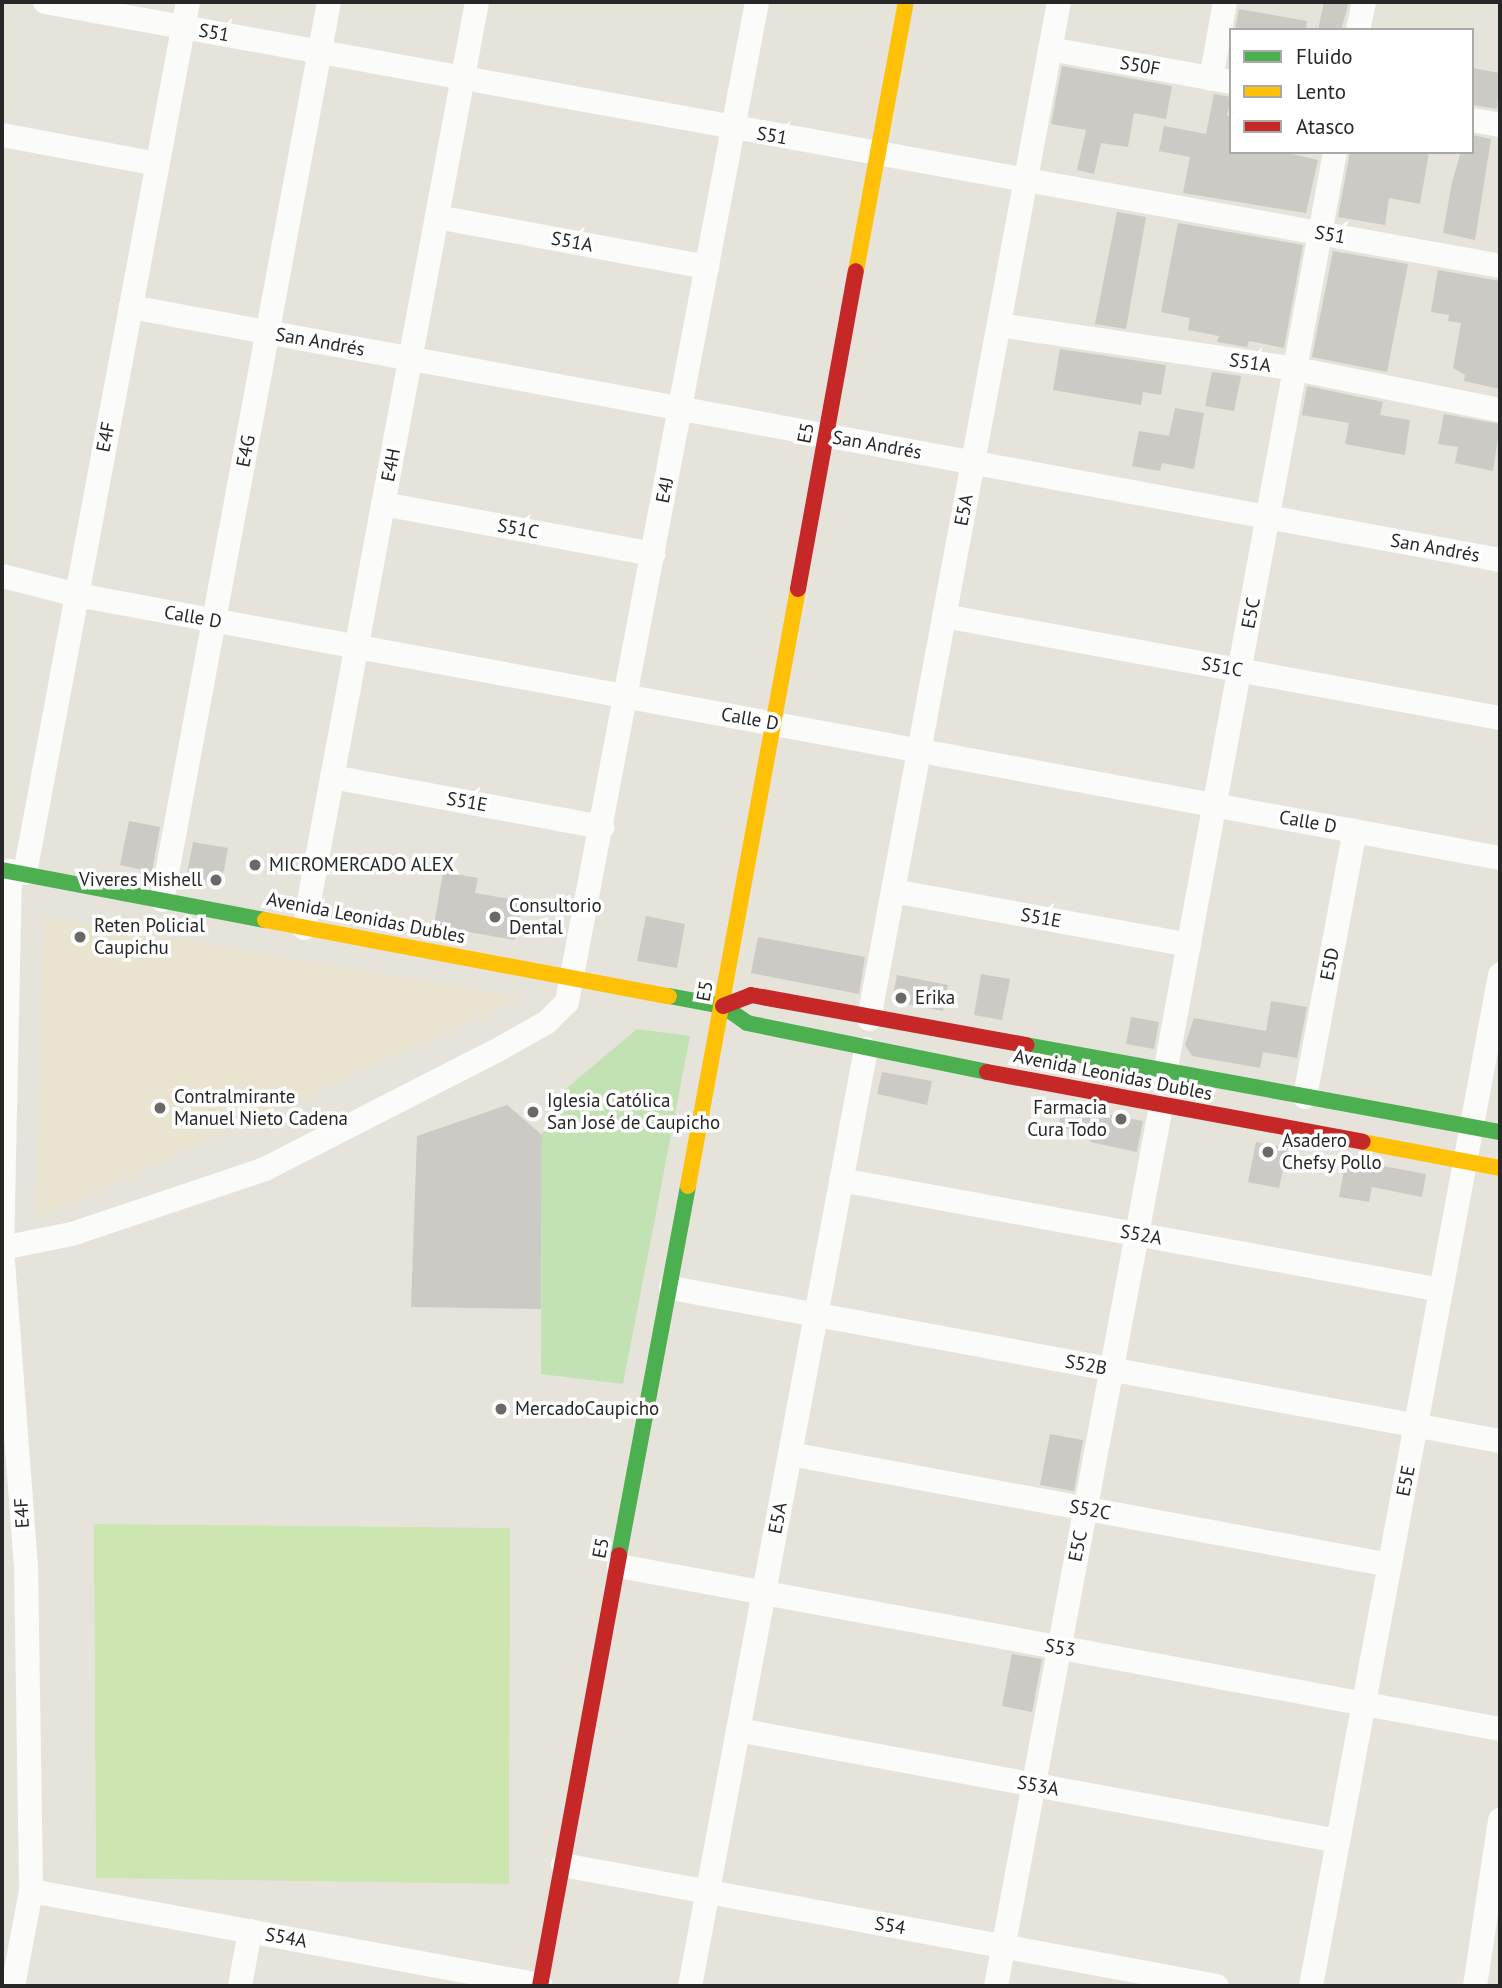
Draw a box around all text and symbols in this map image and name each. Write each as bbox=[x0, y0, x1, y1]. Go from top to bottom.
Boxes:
street label: S51 bbox=[197, 19, 231, 47]
legend bbox=[1229, 28, 1474, 154]
text: Fluido bbox=[1296, 43, 1353, 70]
street label: S50F bbox=[1118, 51, 1162, 81]
text: Lento bbox=[1296, 78, 1346, 105]
text: Atasco bbox=[1296, 113, 1355, 140]
street label: S51 bbox=[755, 122, 789, 150]
street label: S51 bbox=[1313, 221, 1347, 249]
street label: S51A bbox=[549, 227, 595, 257]
street label: San Andrés bbox=[273, 323, 367, 361]
street label: S51A bbox=[1228, 349, 1272, 377]
street label: E4F bbox=[92, 420, 120, 454]
street label: E5 bbox=[793, 421, 819, 445]
street label: San Andrés bbox=[830, 426, 924, 464]
street label: E4G bbox=[232, 433, 260, 469]
street label: E4H bbox=[377, 446, 405, 484]
street label: E4J bbox=[651, 475, 679, 505]
street label: E5A bbox=[950, 492, 978, 528]
street label: S51C bbox=[496, 514, 540, 544]
street label: San Andrés bbox=[1388, 529, 1482, 567]
street label: E5C bbox=[1237, 595, 1265, 631]
street label: Calle D bbox=[162, 601, 224, 633]
street label: S51C bbox=[1200, 652, 1244, 682]
street label: Calle D bbox=[719, 703, 781, 735]
street label: S51E bbox=[445, 787, 489, 817]
street label: Calle D bbox=[1277, 806, 1339, 838]
place label: MICROMERCADO ALEX bbox=[269, 854, 454, 876]
marker: MICROMERCADO ALEX bbox=[247, 857, 263, 873]
place label: Viveres Mishell bbox=[79, 869, 202, 891]
marker: Viveres Mishell bbox=[208, 872, 224, 888]
street label: Avenida Leonidas Dubles bbox=[265, 888, 467, 948]
place label: Consultorio Dental bbox=[509, 895, 602, 939]
street label: S51E bbox=[1019, 903, 1063, 933]
marker: Consultorio Dental bbox=[487, 909, 503, 925]
place label: Reten Policial Caupichu bbox=[94, 915, 205, 959]
marker: Reten Policial Caupichu bbox=[72, 929, 88, 945]
street label: E5D bbox=[1316, 946, 1344, 982]
street label: E5 bbox=[692, 979, 718, 1003]
place label: Erika bbox=[915, 987, 955, 1009]
marker: Erika bbox=[893, 990, 909, 1006]
street label: Avenida Leonidas Dubles bbox=[1012, 1045, 1214, 1105]
place label: Contralmirante Manuel Nieto Cadena bbox=[174, 1086, 348, 1130]
place label: Iglesia Católica San José de Caupicho bbox=[547, 1090, 720, 1134]
place label: Farmacia Cura Todo bbox=[1027, 1097, 1107, 1141]
marker: Contralmirante Manuel Nieto Cadena bbox=[152, 1100, 168, 1116]
marker: Iglesia Católica San José de Caupicho bbox=[525, 1104, 541, 1120]
marker: Farmacia Cura Todo bbox=[1113, 1111, 1129, 1127]
place label: Asadero Chefsy Pollo bbox=[1282, 1130, 1382, 1174]
marker: Asadero Chefsy Pollo bbox=[1260, 1144, 1276, 1160]
street label: S52A bbox=[1118, 1220, 1164, 1250]
street label: S52B bbox=[1063, 1350, 1109, 1380]
place label: MercadoCaupicho bbox=[515, 1398, 659, 1420]
marker: MercadoCaupicho bbox=[493, 1401, 509, 1417]
street label: E5E bbox=[1392, 1464, 1420, 1498]
street label: S52C bbox=[1068, 1495, 1112, 1525]
street label: E4F bbox=[10, 1497, 34, 1529]
street label: E5A bbox=[764, 1500, 792, 1536]
street label: E5C bbox=[1064, 1528, 1092, 1564]
street label: E5 bbox=[588, 1536, 614, 1560]
street label: S53 bbox=[1043, 1634, 1077, 1662]
street label: S53A bbox=[1015, 1771, 1061, 1801]
street label: S54 bbox=[873, 1912, 907, 1940]
street label: S54A bbox=[263, 1923, 309, 1953]

